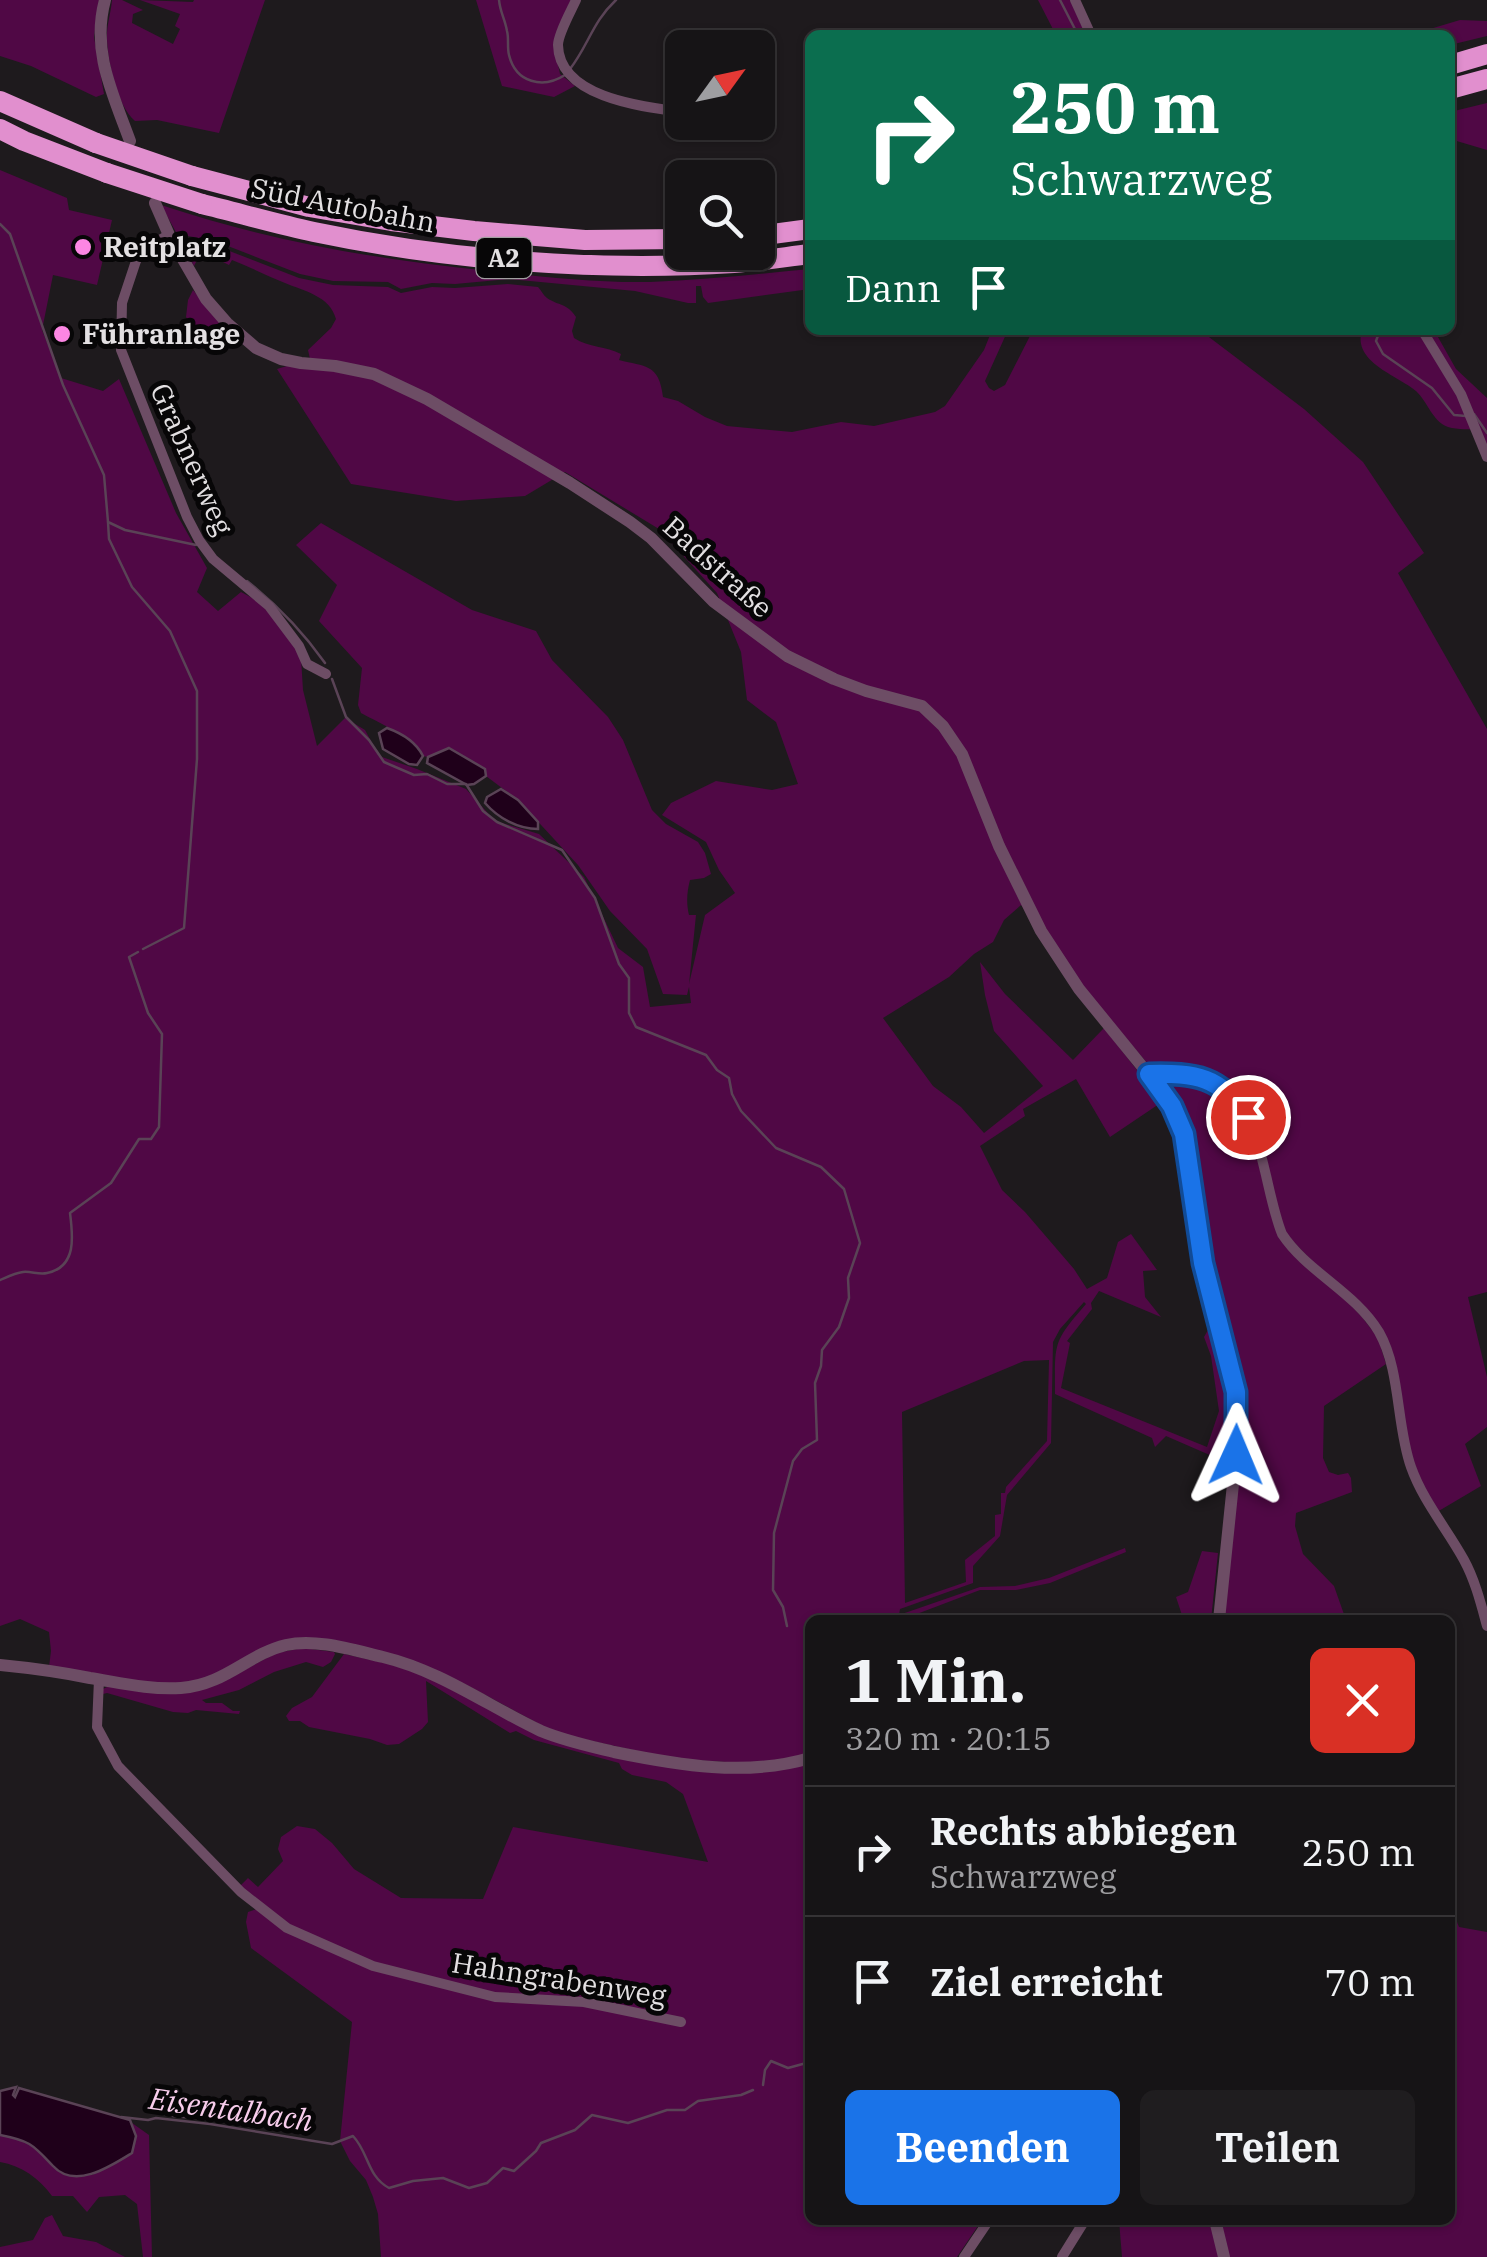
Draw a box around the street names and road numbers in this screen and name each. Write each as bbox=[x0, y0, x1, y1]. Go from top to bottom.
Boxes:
street label: Süd Autobahn bbox=[248, 169, 438, 240]
road number: A2 bbox=[476, 238, 532, 278]
street label: Grabnerweg bbox=[143, 377, 242, 540]
street label: Badstraße bbox=[656, 508, 781, 626]
street label: Hahngrabenweg bbox=[449, 1943, 669, 2014]

